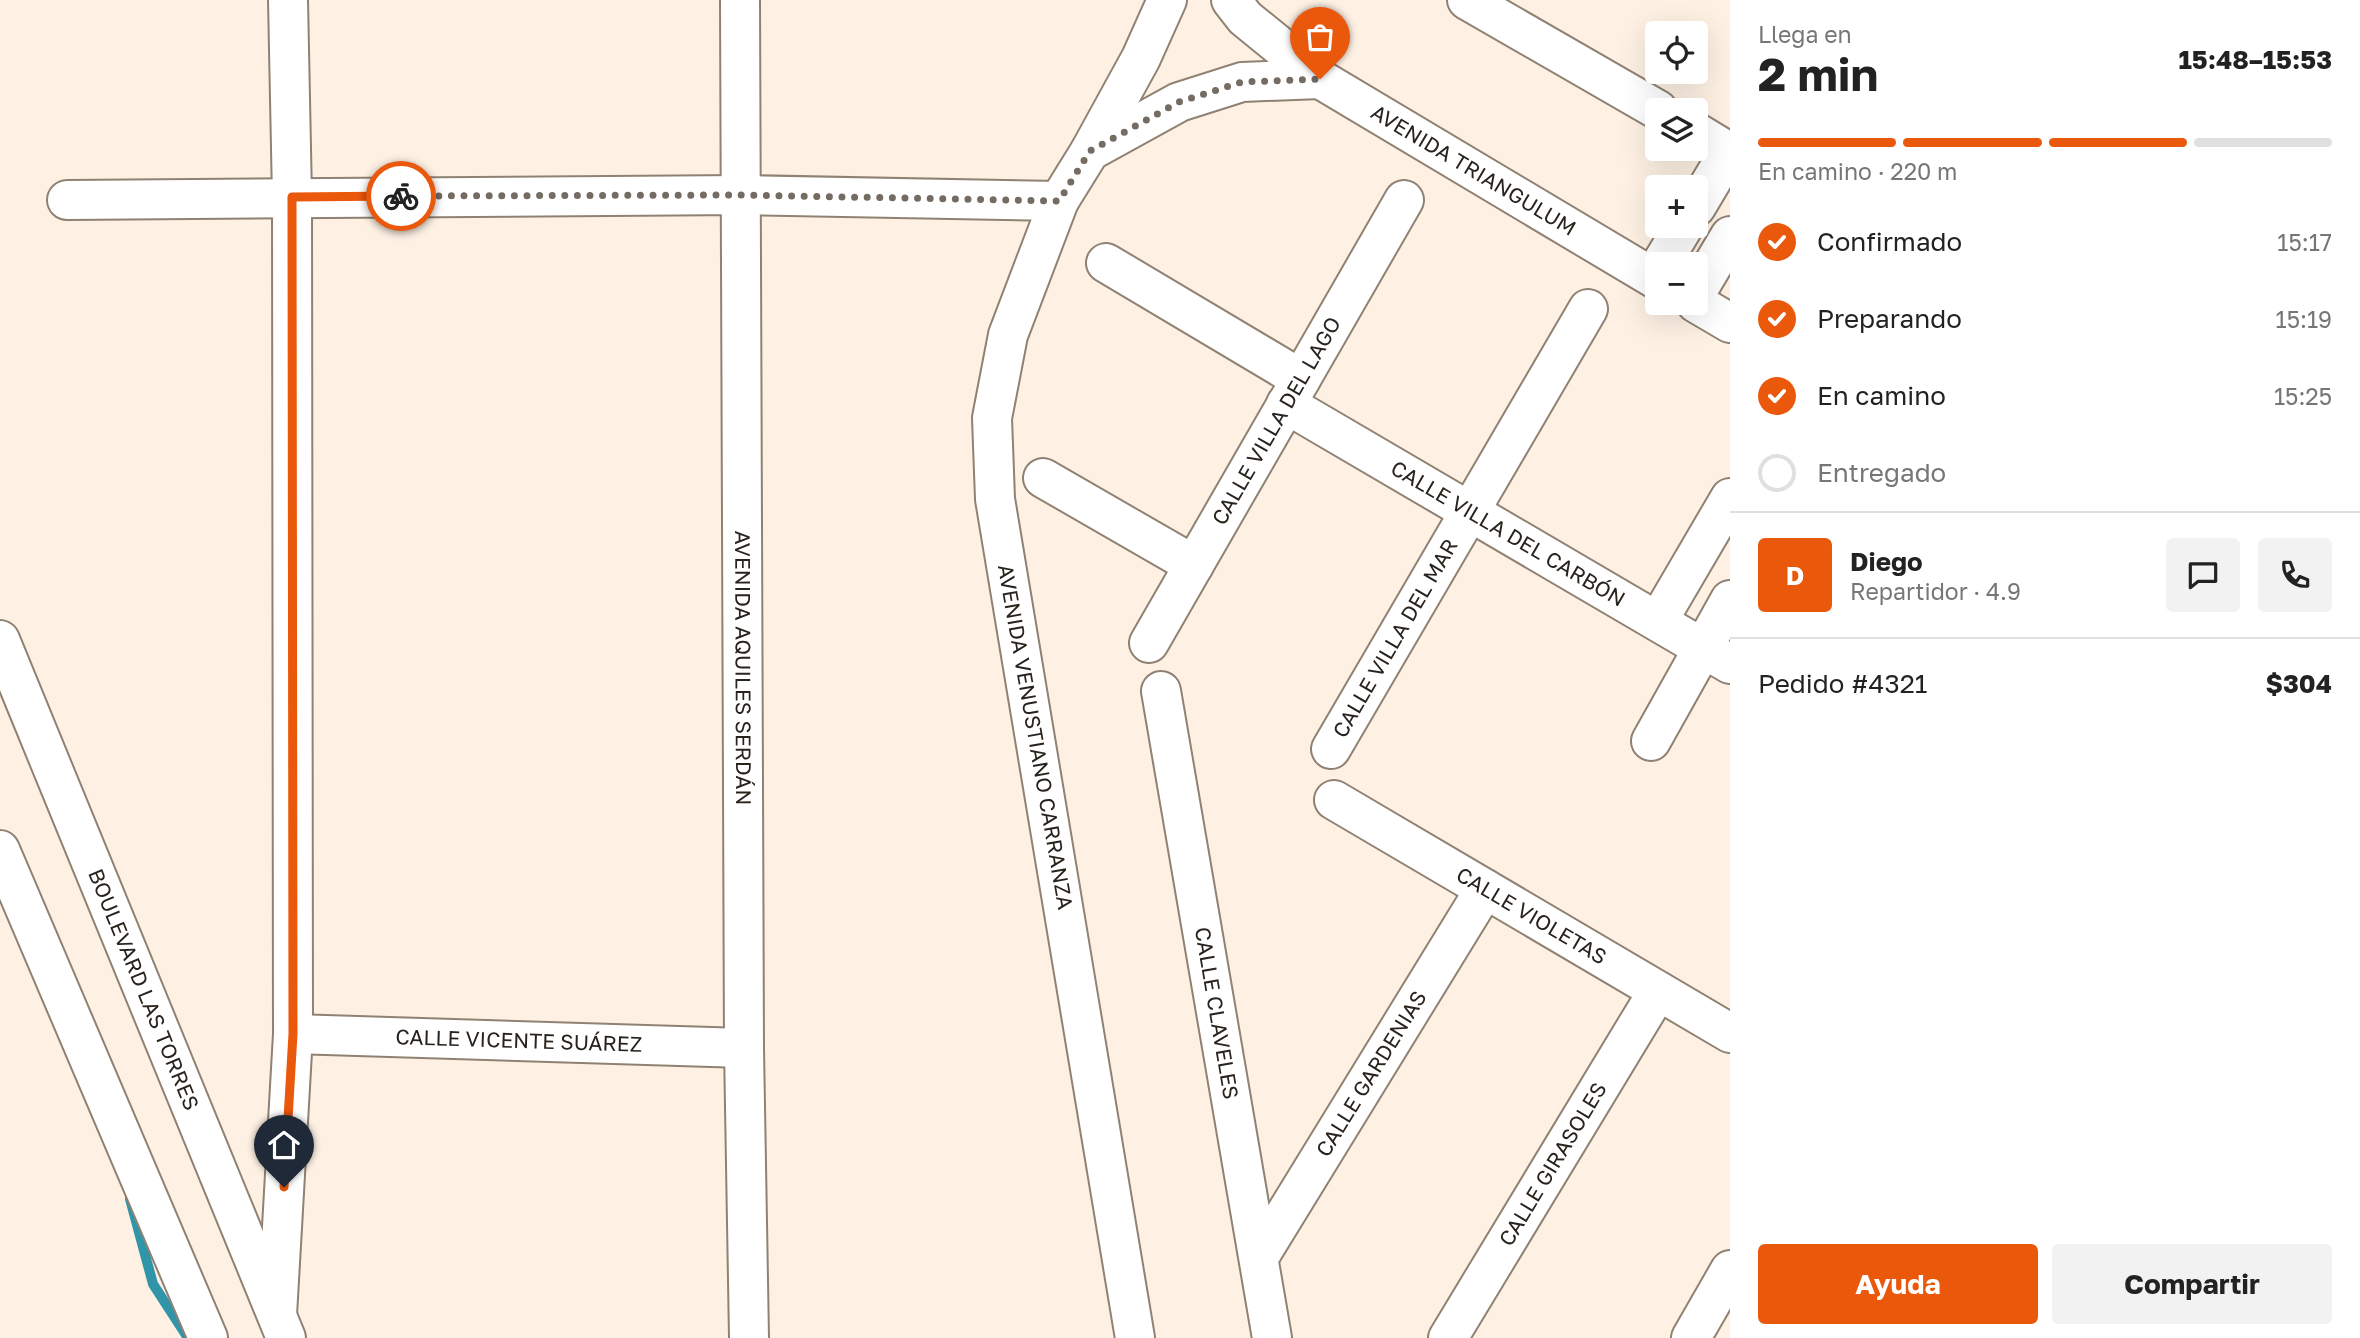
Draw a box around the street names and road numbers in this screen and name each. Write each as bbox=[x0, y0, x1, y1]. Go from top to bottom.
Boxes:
street label: AVENIDA TRIANGULUM bbox=[1367, 98, 1581, 241]
street label: CALLE VILLA DEL LAGO bbox=[1206, 312, 1346, 529]
street label: CALLE VILLA DEL CARBÓN bbox=[1386, 454, 1630, 612]
street label: AVENIDA AQUILES SERDÁN bbox=[730, 531, 757, 805]
street label: CALLE VILLA DEL MAR bbox=[1327, 534, 1463, 742]
street label: AVENIDA VENUSTIANO CARRANZA bbox=[993, 562, 1079, 912]
street label: CALLE VIOLETAS bbox=[1452, 861, 1612, 970]
street label: BOULEVARD LAS TORRES bbox=[83, 865, 205, 1114]
street label: CALLE CLAVELES bbox=[1190, 925, 1245, 1101]
street label: CALLE GARDENIAS bbox=[1310, 985, 1431, 1161]
street label: CALLE VICENTE SUÁREZ bbox=[395, 1023, 643, 1057]
street label: CALLE GIRASOLES bbox=[1493, 1077, 1612, 1250]

